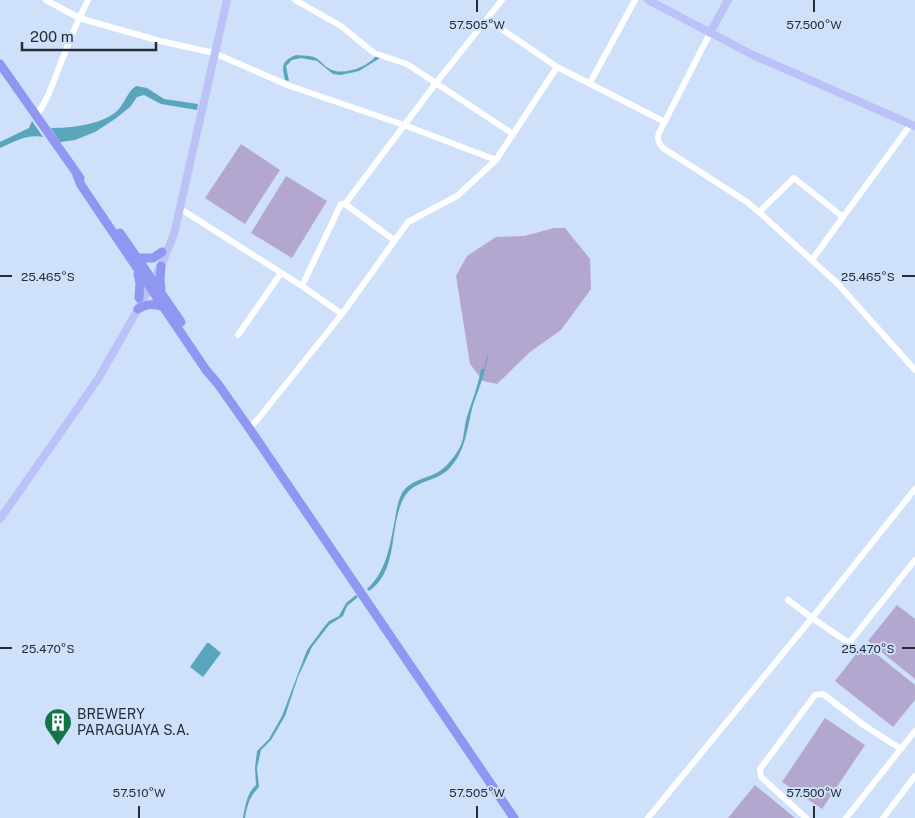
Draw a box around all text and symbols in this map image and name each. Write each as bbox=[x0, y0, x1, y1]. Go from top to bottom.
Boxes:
text: 57.505°W bbox=[449, 18, 505, 32]
text: 57.500°W bbox=[786, 18, 842, 32]
scale bar bbox=[22, 20, 156, 52]
text: 200 m bbox=[30, 28, 74, 45]
text: 25.465°S bbox=[21, 270, 75, 284]
text: 25.465°S bbox=[841, 270, 895, 284]
text: 25.470°S bbox=[22, 642, 74, 656]
text: 25.470°S bbox=[842, 642, 894, 656]
place label: BREWERY PARAGUAYA S.A. bbox=[77, 706, 189, 738]
building icon: BREWERY PARAGUAYA S.A. bbox=[43, 707, 73, 746]
text: 57.510°W bbox=[112, 786, 166, 800]
text: 57.505°W bbox=[449, 786, 505, 800]
text: 57.500°W bbox=[786, 786, 842, 800]

